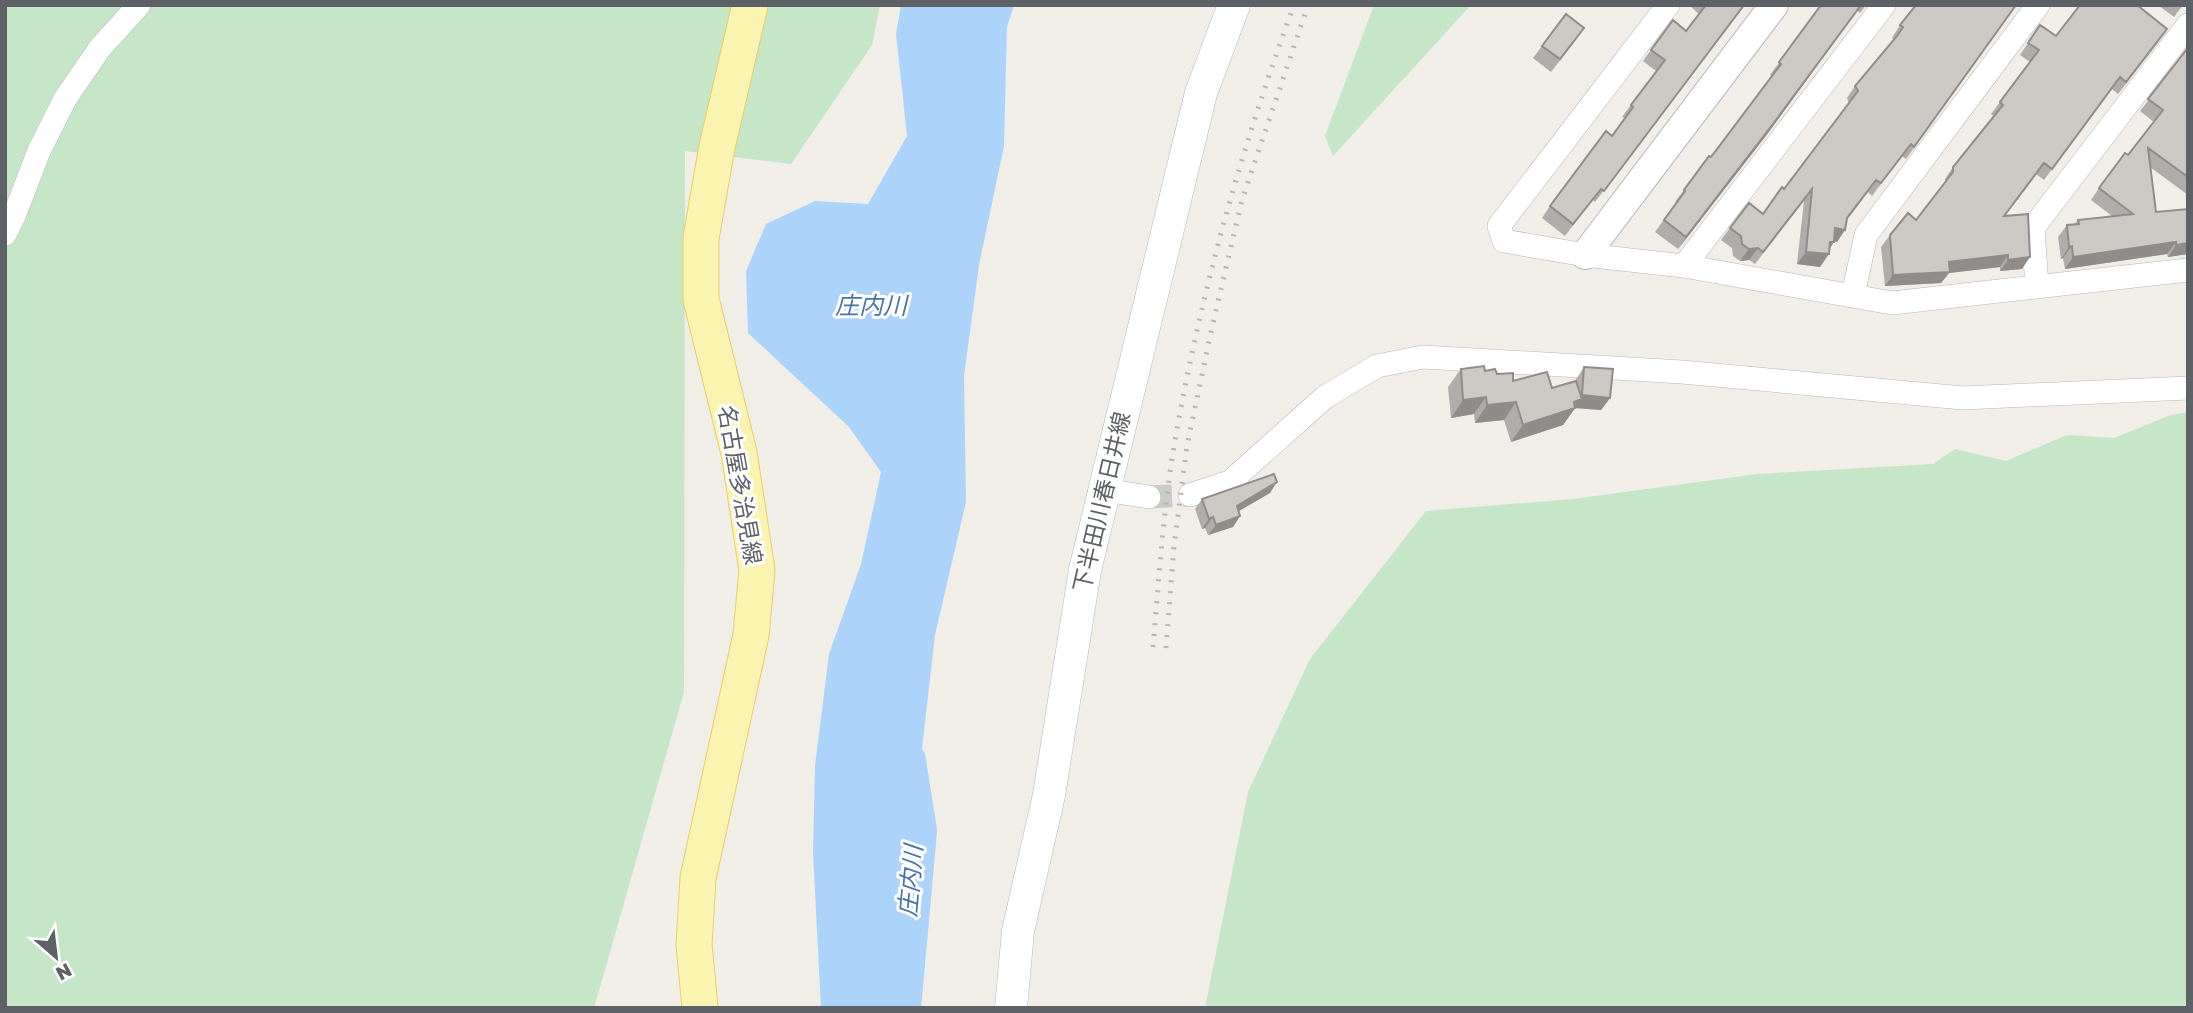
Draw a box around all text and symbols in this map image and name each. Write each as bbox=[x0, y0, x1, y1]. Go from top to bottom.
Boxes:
water label: 庄内川 bbox=[835, 290, 910, 319]
street label: 名古屋多治見線 bbox=[713, 403, 769, 567]
street label: 下半田川春日井線 bbox=[1067, 409, 1135, 595]
water label: 庄内川 bbox=[892, 841, 927, 918]
north arrow bbox=[21, 922, 91, 992]
text: N bbox=[52, 959, 76, 986]

